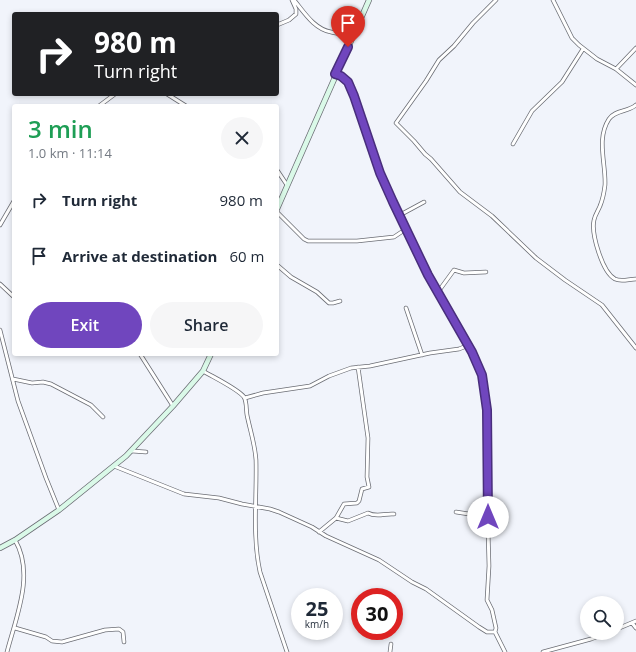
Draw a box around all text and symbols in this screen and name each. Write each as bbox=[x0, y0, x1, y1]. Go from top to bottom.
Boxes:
pin bbox=[331, 6, 365, 47]
icon: arrive bbox=[337, 12, 359, 34]
text: 980 m bbox=[94, 23, 177, 61]
icon: right bbox=[28, 28, 80, 80]
text: Turn right bbox=[94, 59, 177, 83]
text: 3 min bbox=[28, 112, 93, 145]
button: close bbox=[221, 117, 263, 159]
text: 1.0 km · 11:14 bbox=[28, 144, 112, 162]
icon: right bbox=[28, 189, 50, 211]
text: Turn right bbox=[62, 190, 137, 210]
text: 980 m bbox=[219, 190, 263, 210]
icon: arrive bbox=[28, 245, 50, 267]
text: Arrive at destination bbox=[62, 246, 217, 266]
text: 60 m bbox=[229, 246, 264, 266]
button: Exit bbox=[28, 302, 142, 348]
button: Share bbox=[150, 302, 263, 348]
position arrow bbox=[467, 496, 509, 538]
speed limit sign: 30 bbox=[351, 588, 403, 640]
text: 25 bbox=[306, 595, 328, 622]
map controls bbox=[580, 596, 624, 640]
button: search bbox=[580, 596, 624, 640]
text: km/h bbox=[305, 617, 329, 631]

